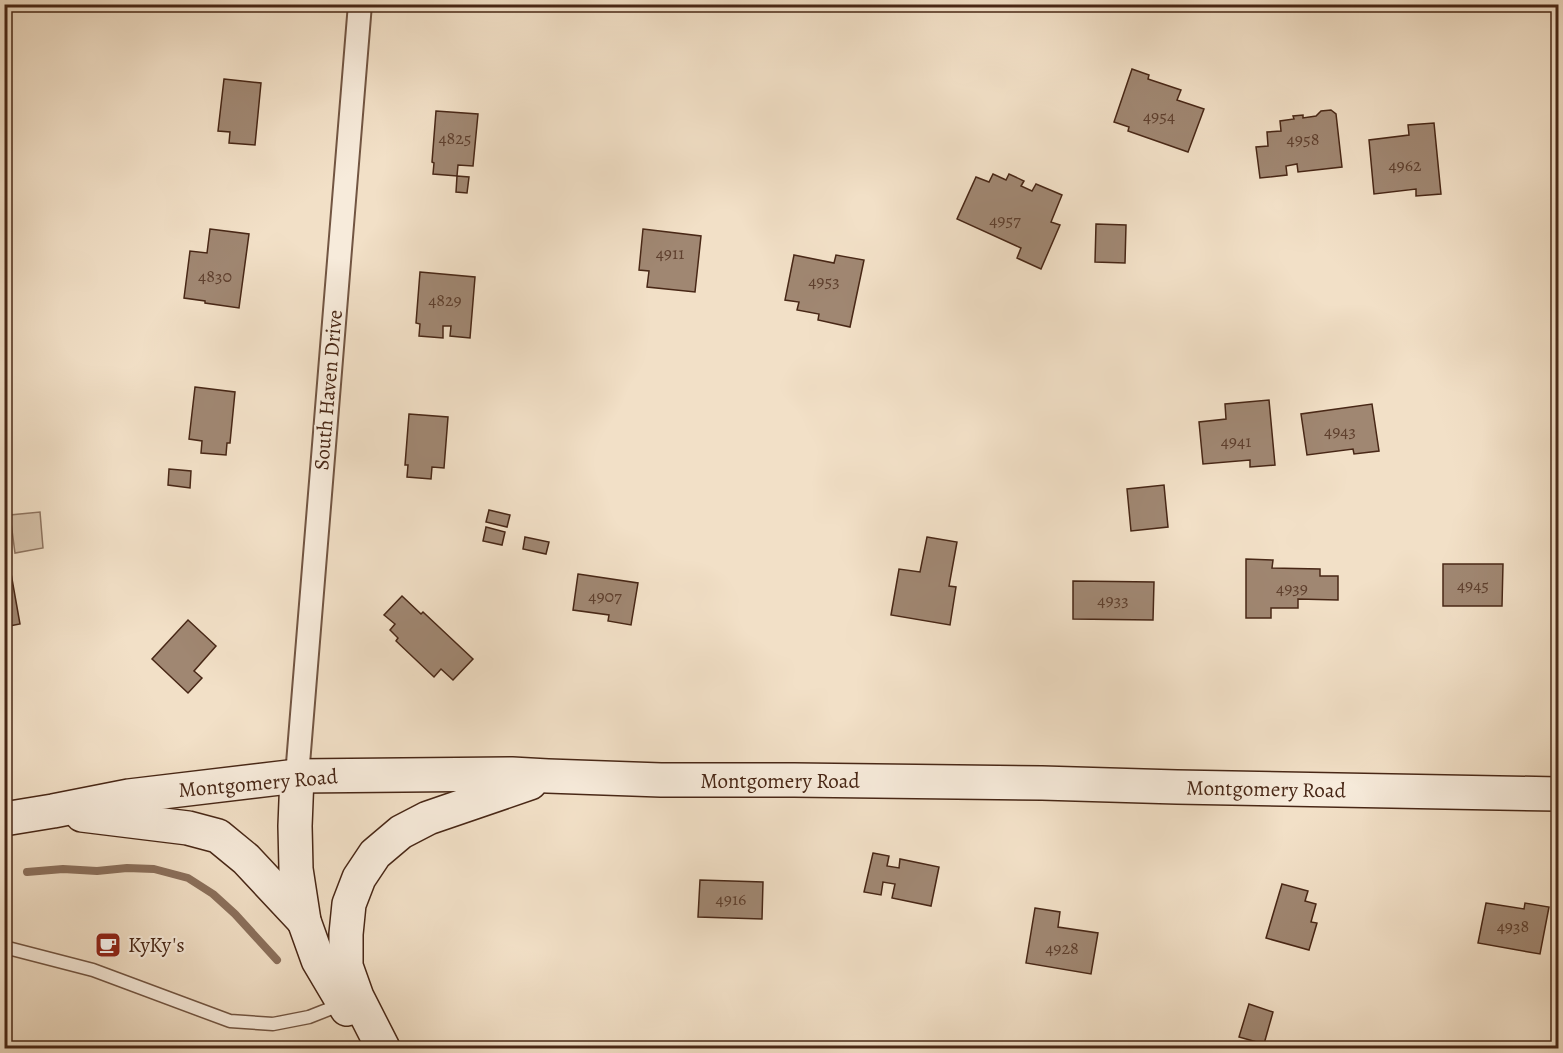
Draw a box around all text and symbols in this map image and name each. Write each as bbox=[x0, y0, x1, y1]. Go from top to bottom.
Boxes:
house number: 4954 bbox=[1143, 104, 1175, 128]
house number: 4825 bbox=[438, 126, 472, 150]
house number: 4958 bbox=[1287, 127, 1319, 151]
house number: 4962 bbox=[1388, 153, 1422, 177]
house number: 4957 bbox=[989, 208, 1021, 232]
house number: 4911 bbox=[656, 241, 684, 265]
house number: 4830 bbox=[198, 264, 232, 288]
house number: 4953 bbox=[808, 269, 840, 293]
house number: 4829 bbox=[428, 288, 462, 312]
street label: South Haven Drive bbox=[307, 309, 349, 471]
house number: 4943 bbox=[1324, 419, 1356, 443]
house number: 4941 bbox=[1221, 429, 1251, 453]
house number: 4945 bbox=[1457, 573, 1489, 597]
house number: 4939 bbox=[1276, 576, 1308, 600]
house number: 4907 bbox=[588, 584, 622, 608]
house number: 4933 bbox=[1097, 588, 1129, 612]
street label: Montgomery Road bbox=[177, 762, 339, 804]
street label: Montgomery Road bbox=[700, 767, 861, 795]
street label: Montgomery Road bbox=[1186, 774, 1347, 804]
house number: 4916 bbox=[716, 887, 746, 911]
house number: 4938 bbox=[1497, 914, 1529, 938]
cafe icon: KyKy's bbox=[93, 930, 123, 960]
place label: KyKy's bbox=[128, 931, 185, 959]
house number: 4928 bbox=[1045, 936, 1079, 960]

